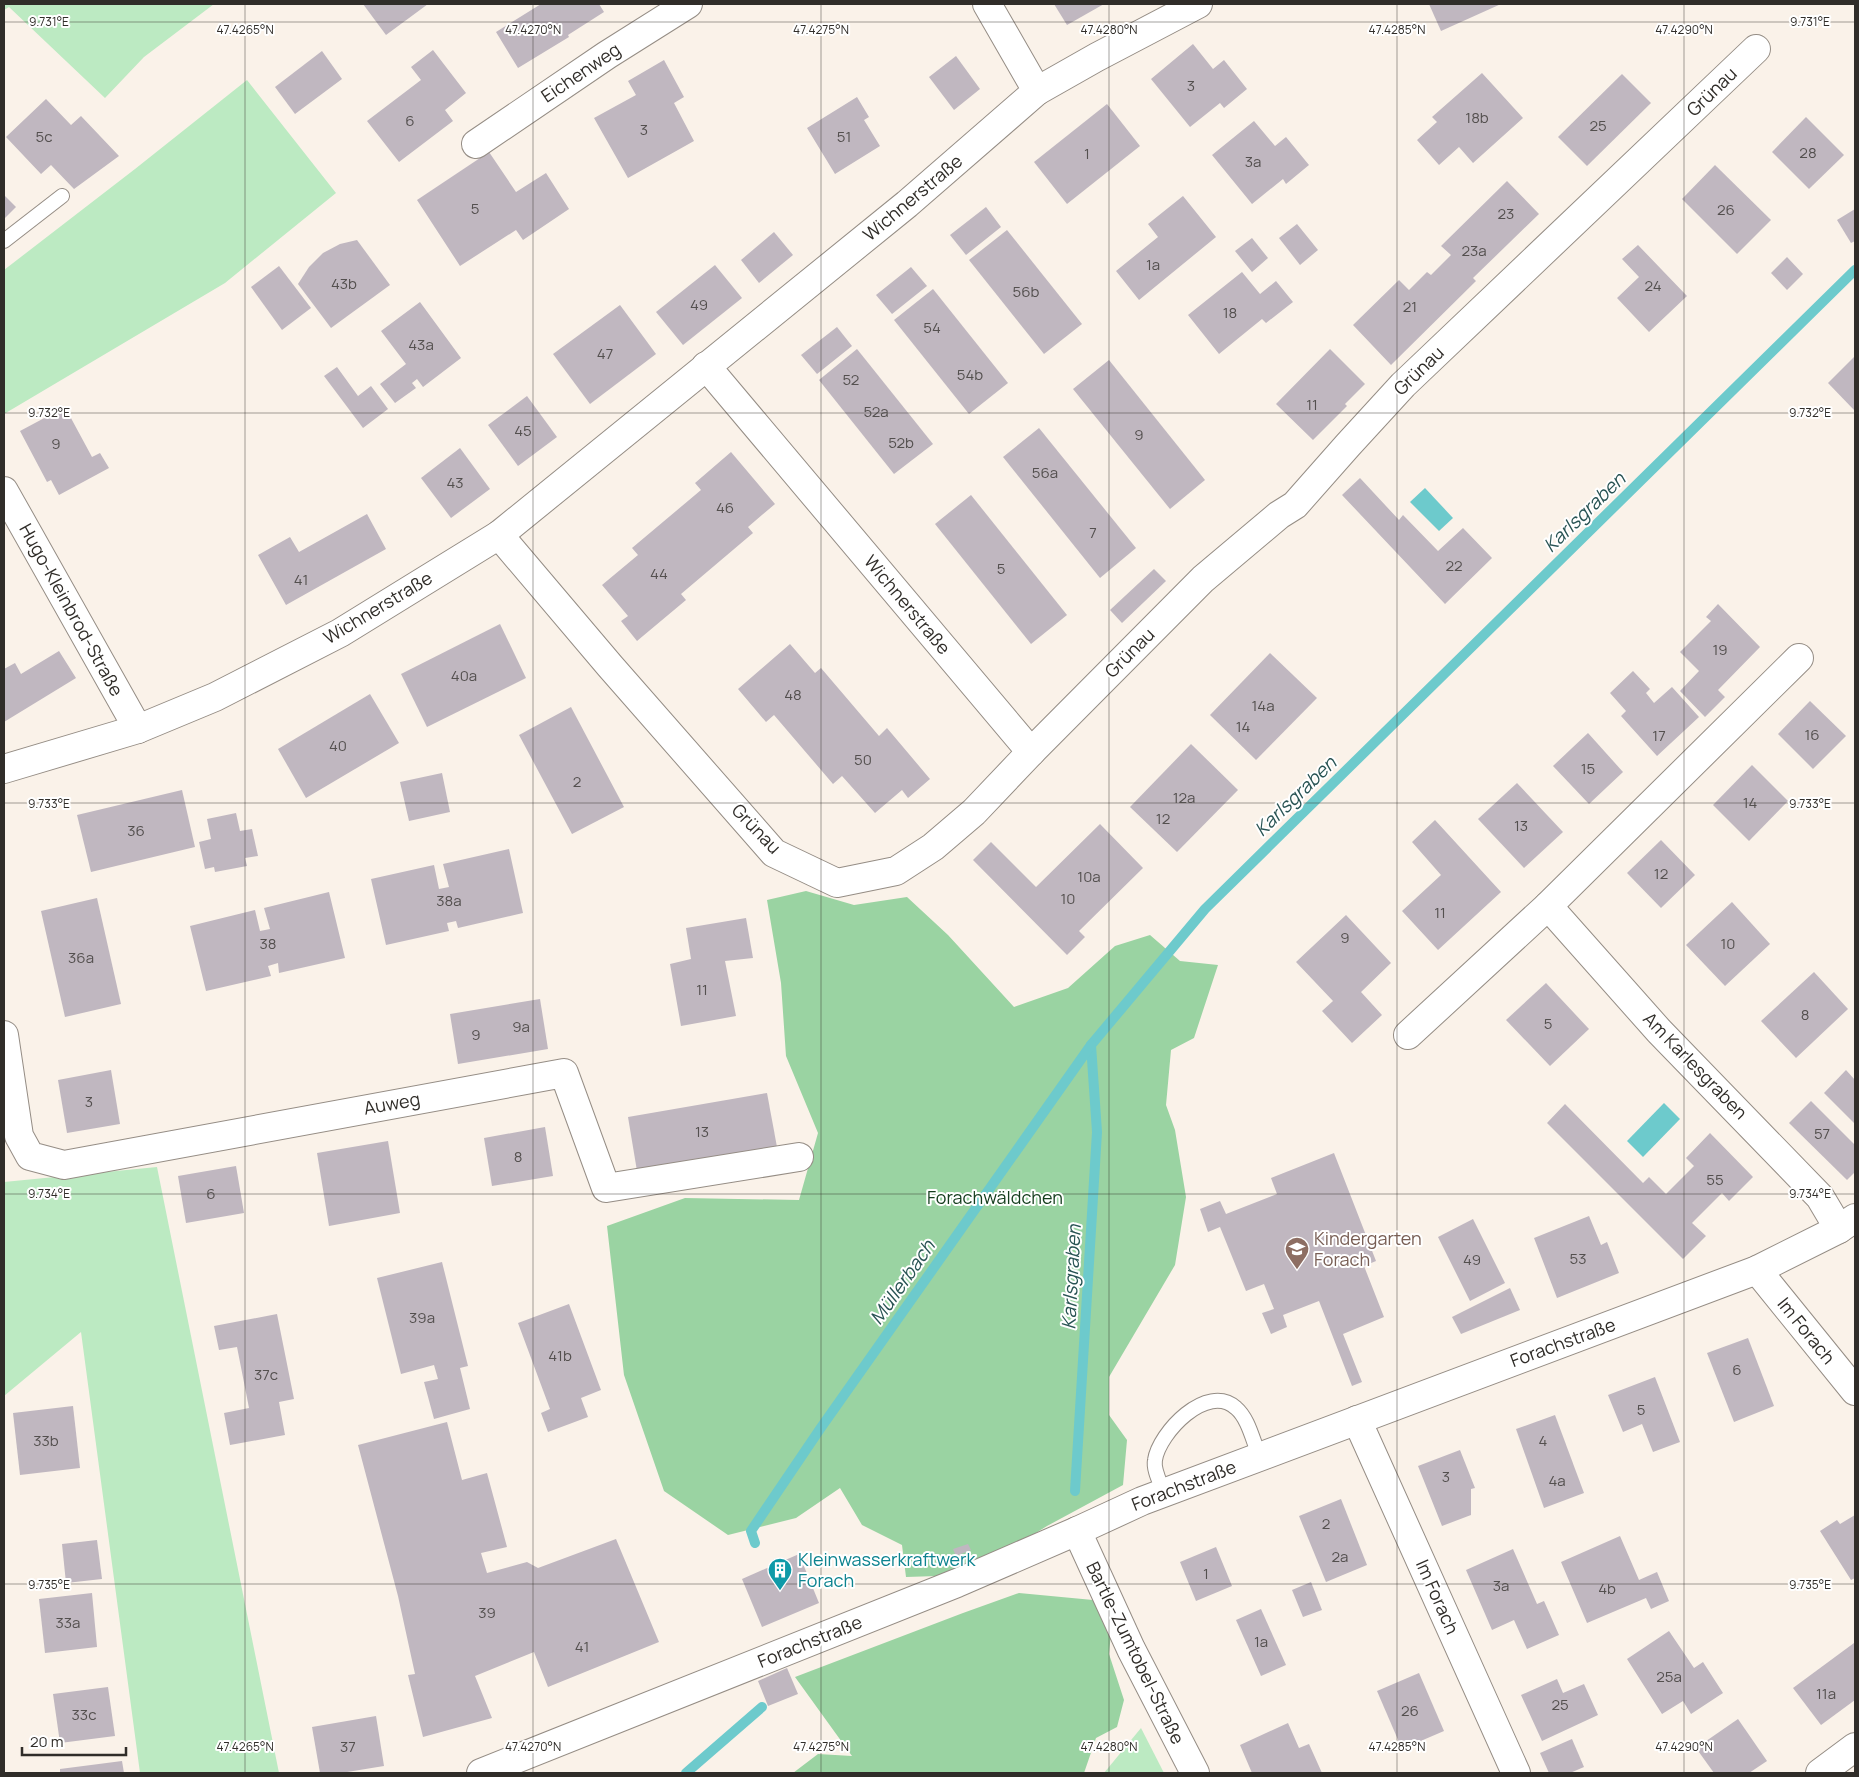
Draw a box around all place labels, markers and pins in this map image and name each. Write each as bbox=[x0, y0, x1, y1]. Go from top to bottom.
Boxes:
place label: Kindergarten Forach bbox=[1314, 1226, 1422, 1271]
school or university icon: Kindergarten Forach bbox=[1284, 1236, 1310, 1270]
place label: Kleinwasserkraftwerk Forach bbox=[798, 1547, 977, 1592]
building icon: Kleinwasserkraftwerk Forach bbox=[767, 1557, 793, 1591]

